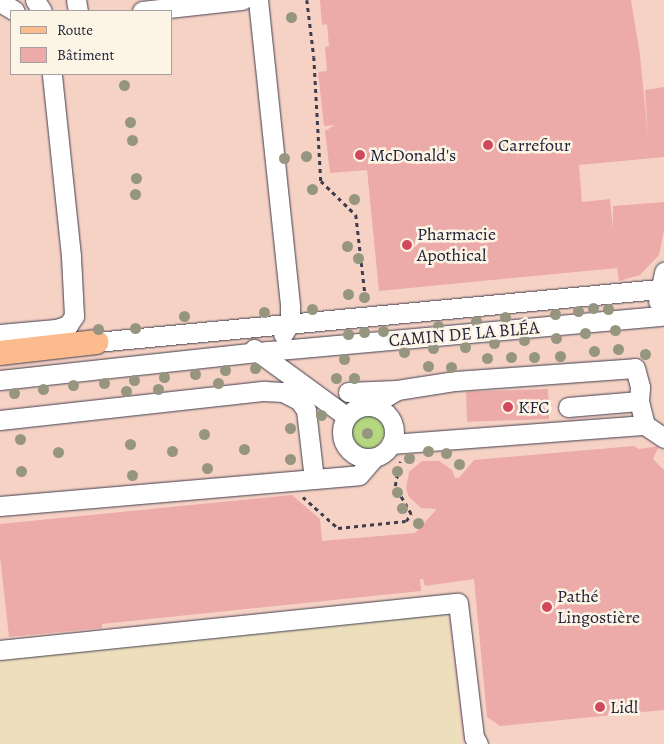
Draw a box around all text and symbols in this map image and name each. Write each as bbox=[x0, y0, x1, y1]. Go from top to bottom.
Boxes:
legend bbox=[10, 10, 172, 75]
text: Route bbox=[57, 20, 93, 40]
text: Bâtiment bbox=[57, 45, 115, 65]
place label: Carrefour bbox=[498, 134, 571, 156]
marker: Carrefour bbox=[482, 139, 494, 151]
place label: McDonald's bbox=[370, 144, 456, 166]
marker: McDonald's bbox=[354, 149, 366, 161]
place label: Pharmacie Apothical bbox=[417, 224, 496, 266]
marker: Pharmacie Apothical bbox=[401, 239, 413, 251]
street label: CAMIN DE LA BLÉA bbox=[388, 317, 540, 351]
place label: KFC bbox=[518, 396, 550, 418]
marker: KFC bbox=[502, 401, 514, 413]
place label: Pathé Lingostière bbox=[557, 586, 640, 628]
marker: Pathé Lingostière bbox=[541, 601, 553, 613]
place label: Lidl bbox=[610, 696, 638, 718]
marker: Lidl bbox=[594, 701, 606, 713]

